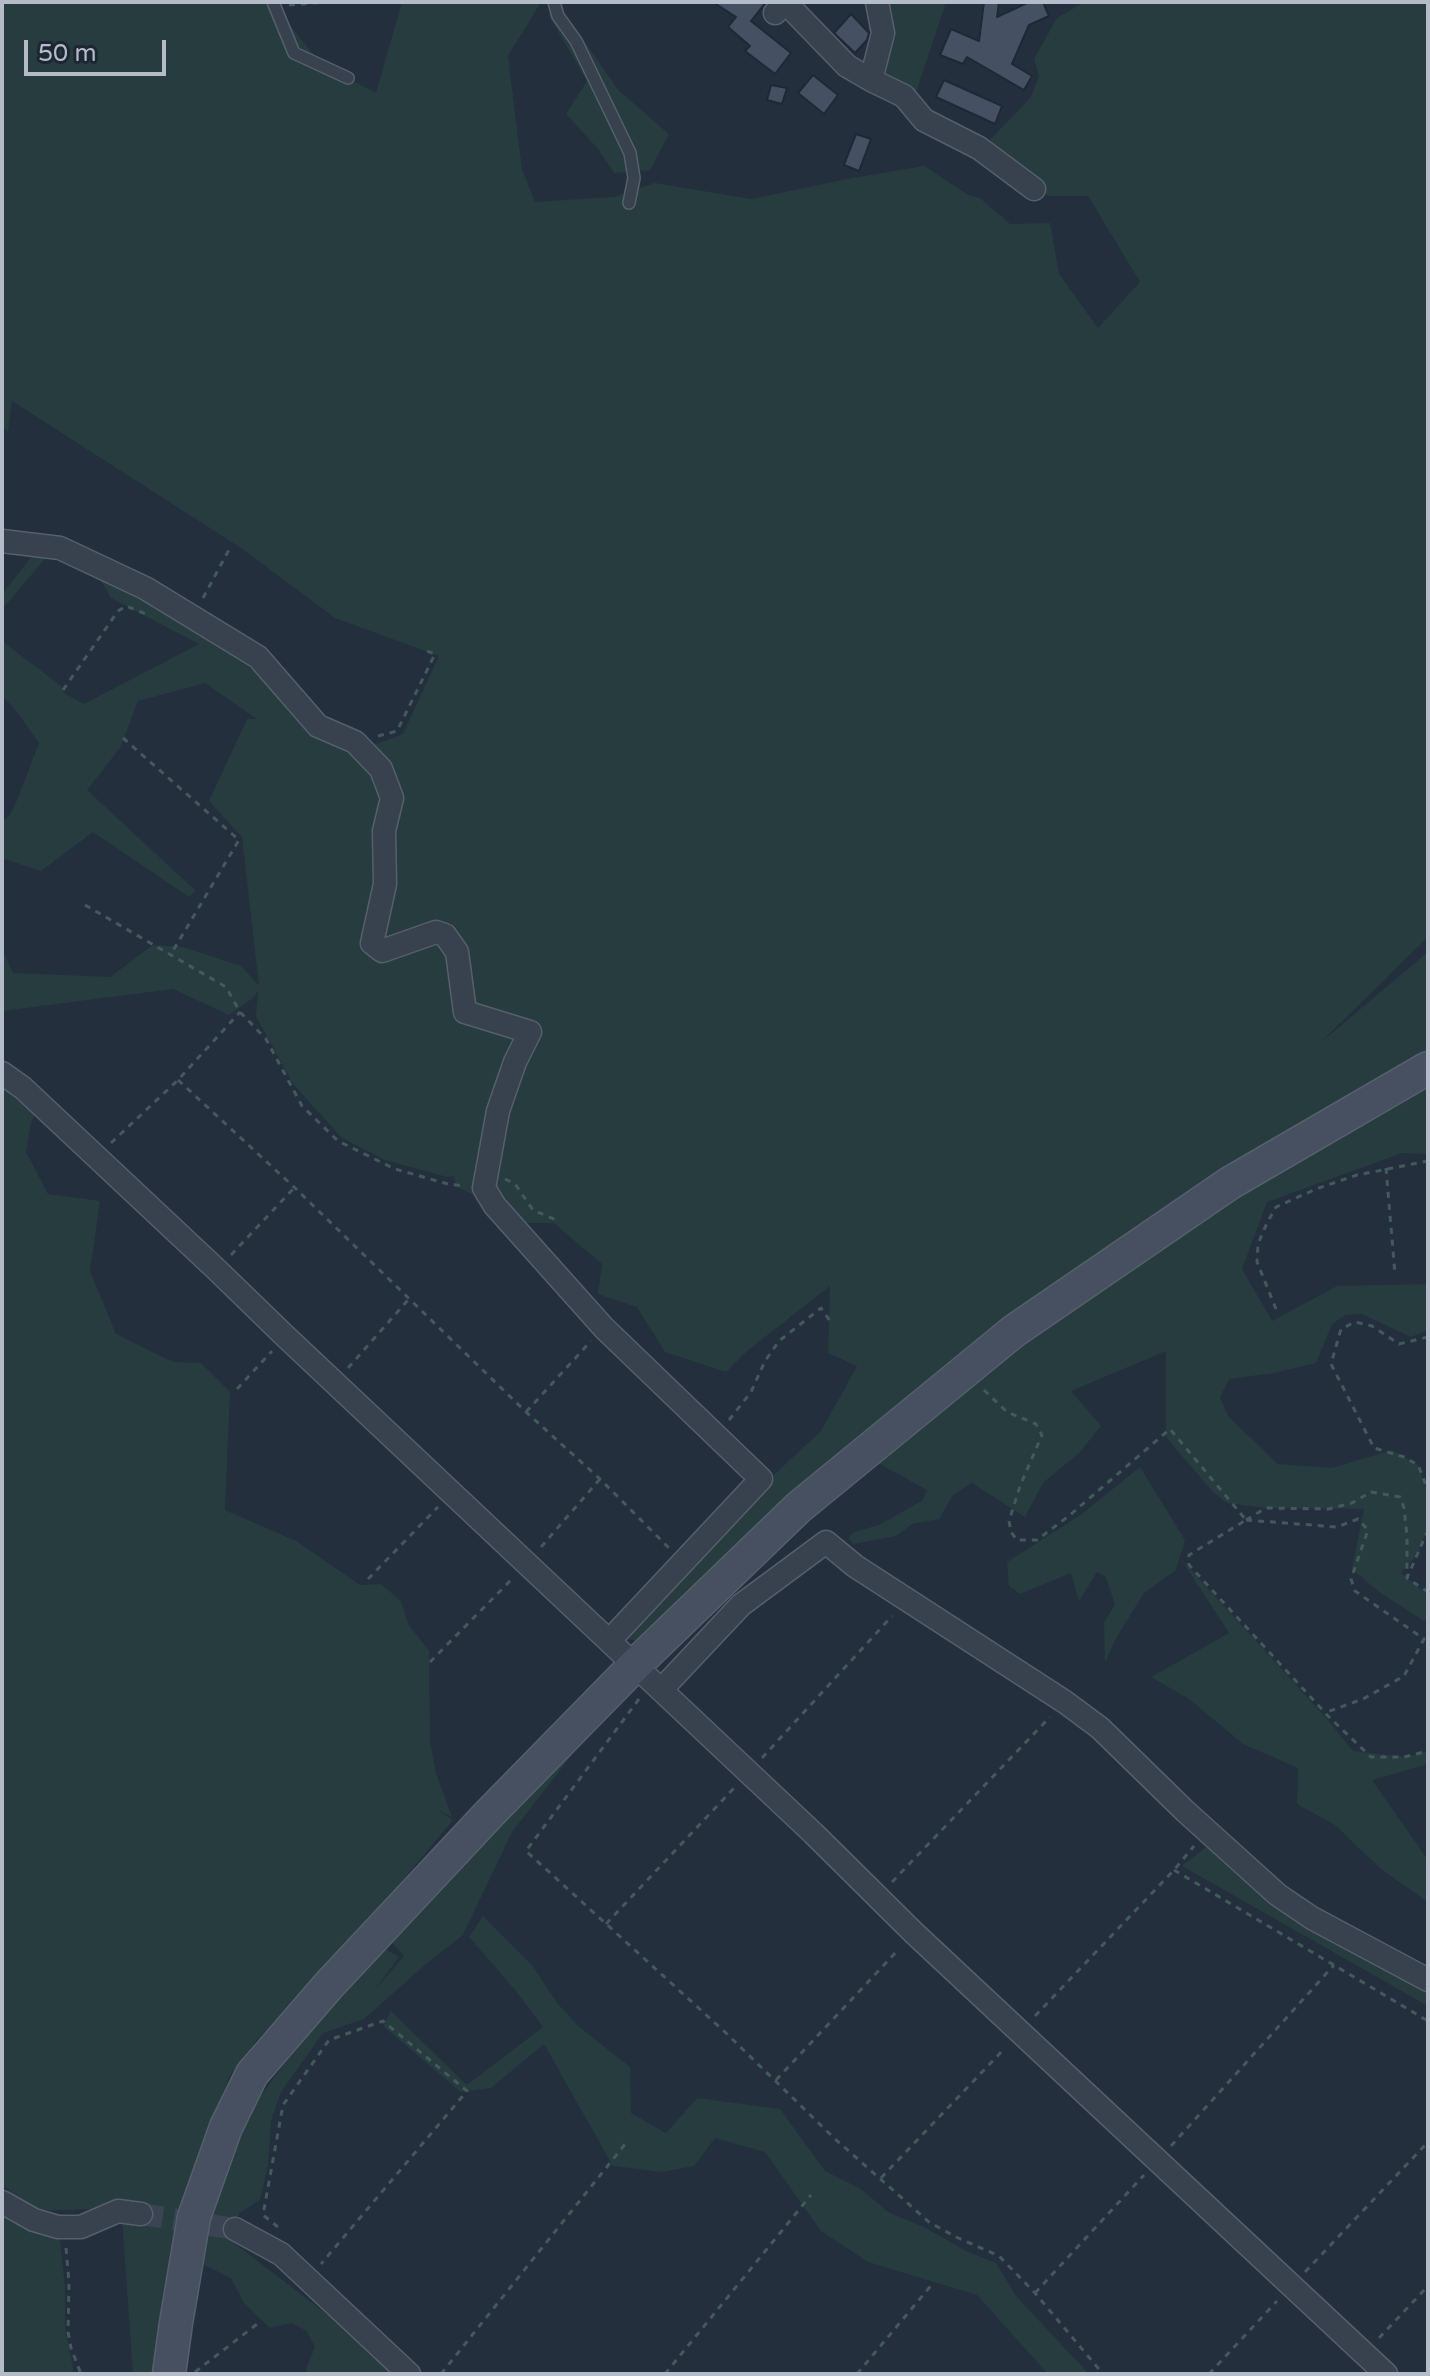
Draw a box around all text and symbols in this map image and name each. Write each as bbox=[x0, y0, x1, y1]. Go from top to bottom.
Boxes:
scale bar bbox=[28, 24, 170, 74]
text: 50 m bbox=[38, 39, 96, 68]

